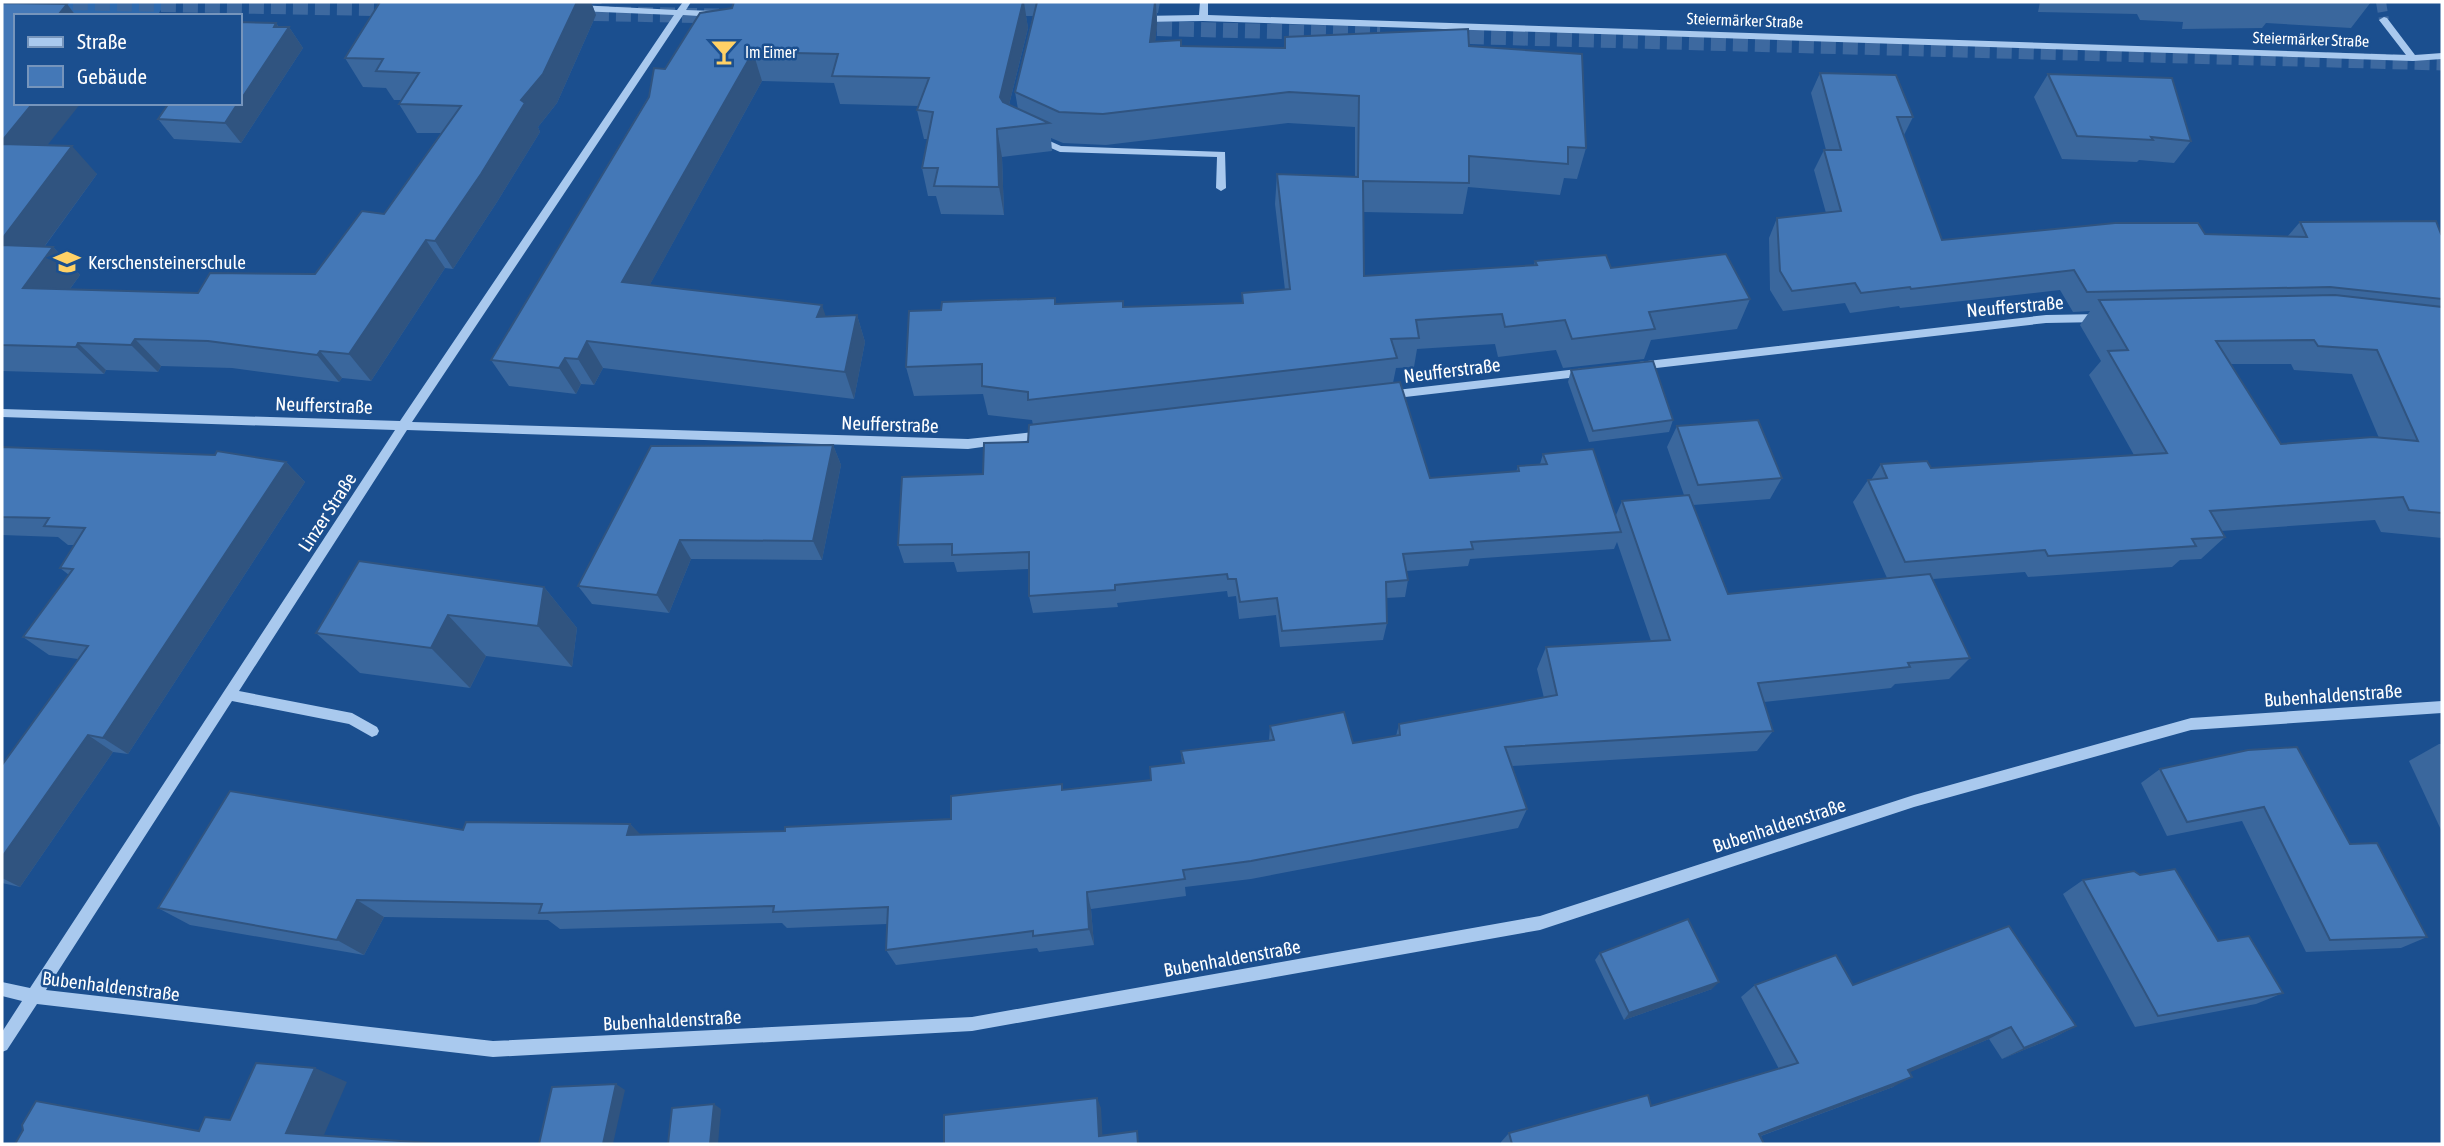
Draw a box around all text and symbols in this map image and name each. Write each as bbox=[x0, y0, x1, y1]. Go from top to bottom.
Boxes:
street label: Steiermärker Straße bbox=[1686, 9, 1804, 31]
legend bbox=[14, 14, 242, 105]
street label: Steiermärker Straße bbox=[2252, 28, 2370, 50]
text: Straße bbox=[77, 29, 127, 53]
bar icon: Im Eimer bbox=[709, 37, 739, 67]
place label: Im Eimer bbox=[745, 43, 797, 61]
text: Gebäude bbox=[77, 64, 147, 88]
school or university icon: Kerschensteinerschule bbox=[52, 247, 82, 277]
place label: Kerschensteinerschule bbox=[88, 251, 246, 273]
street label: Neufferstraße bbox=[1966, 291, 2064, 321]
street label: Neufferstraße bbox=[1402, 353, 1502, 387]
street label: Neufferstraße bbox=[275, 392, 373, 418]
street label: Neufferstraße bbox=[841, 411, 939, 437]
street label: Linzer Straße bbox=[293, 468, 361, 556]
street label: Bubenhaldenstraße bbox=[2263, 679, 2403, 711]
street label: Bubenhaldenstraße bbox=[1710, 793, 1848, 857]
street label: Bubenhaldenstraße bbox=[1162, 935, 1302, 981]
street label: Bubenhaldenstraße bbox=[41, 967, 181, 1005]
street label: Bubenhaldenstraße bbox=[602, 1005, 742, 1035]

